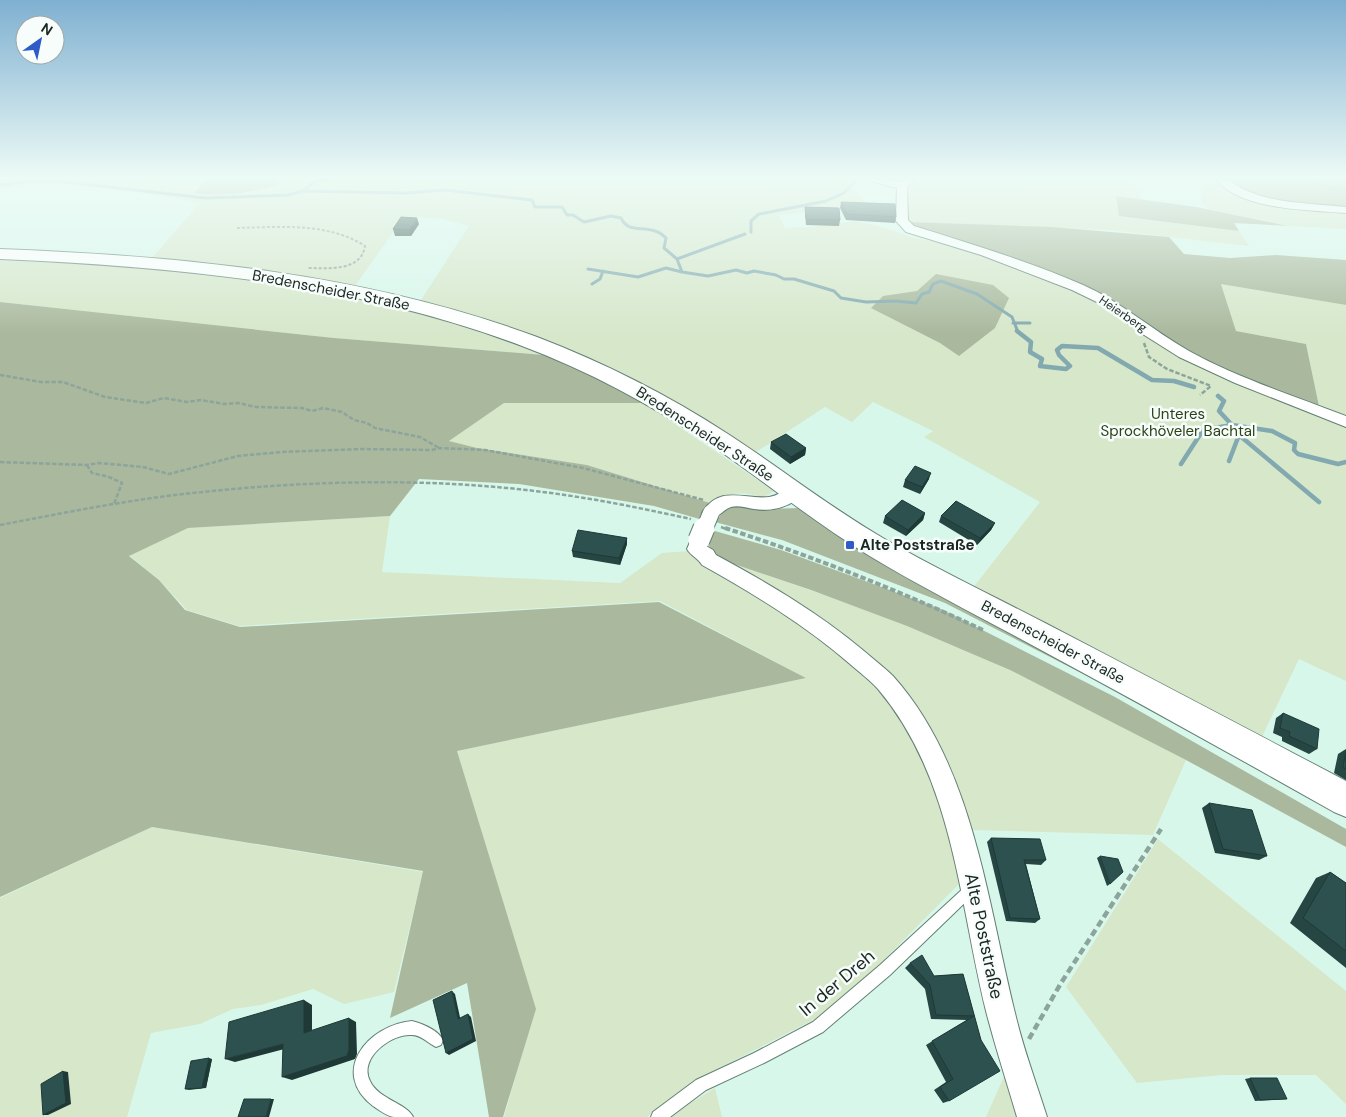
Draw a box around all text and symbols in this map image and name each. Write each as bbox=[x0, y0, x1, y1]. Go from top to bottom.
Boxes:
north arrow bbox=[15, 15, 65, 65]
text: N bbox=[38, 19, 56, 39]
street label: Bredenscheider Straße bbox=[250, 265, 412, 315]
street label: Heierberg bbox=[1096, 292, 1150, 336]
street label: Bredenscheider Straße bbox=[632, 382, 778, 486]
park label: Unteres Sprockhöveler Bachtal bbox=[1101, 404, 1255, 441]
place label: Alte Poststraße bbox=[860, 535, 975, 555]
marker: Alte Poststraße bbox=[844, 539, 856, 551]
street label: Bredenscheider Straße bbox=[978, 596, 1128, 688]
street label: Alte Poststraße bbox=[959, 871, 1009, 1001]
street label: In der Dreh bbox=[794, 944, 880, 1022]

